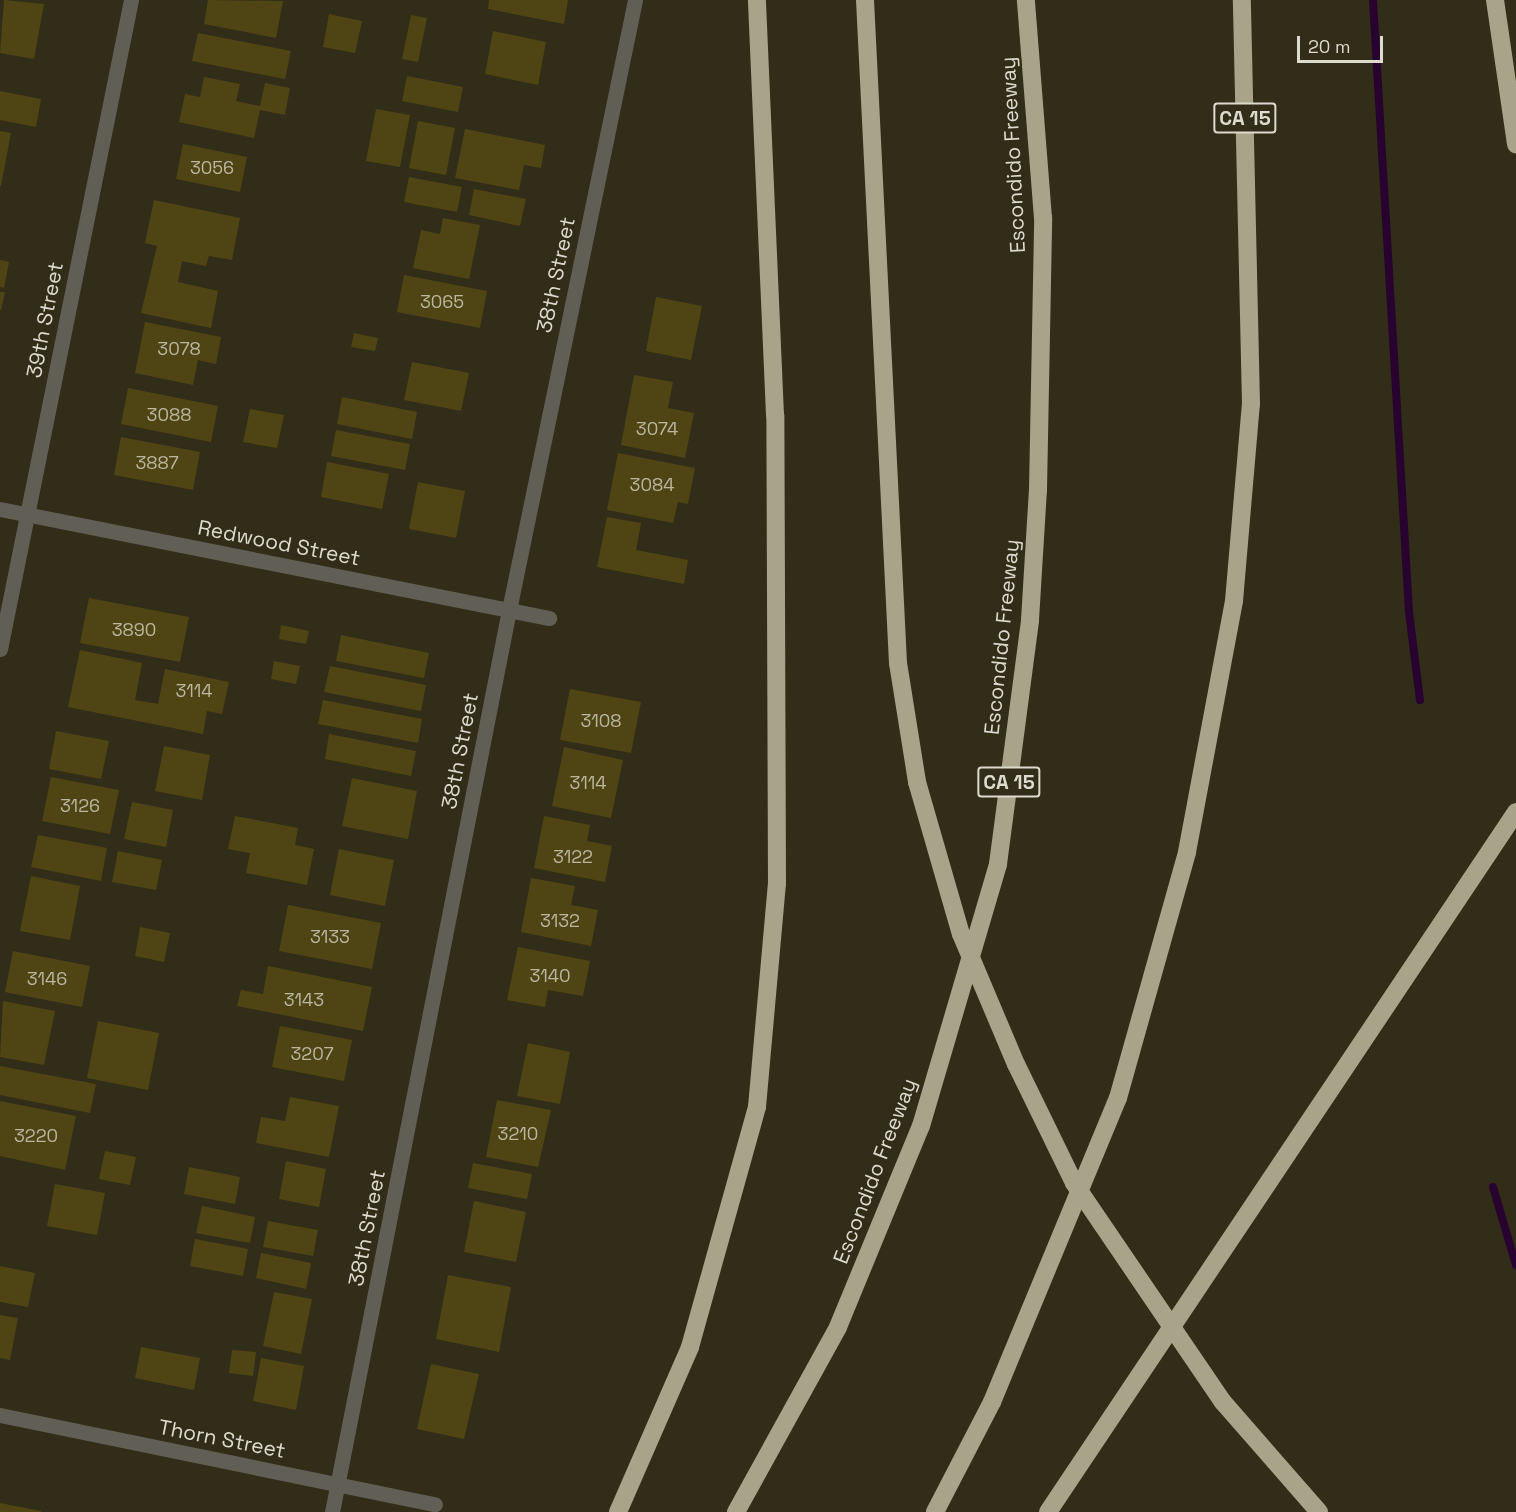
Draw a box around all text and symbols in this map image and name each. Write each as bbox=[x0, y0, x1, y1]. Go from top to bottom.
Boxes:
scale bar bbox=[1300, 24, 1386, 62]
text: 20 m bbox=[1308, 35, 1351, 58]
street label: Escondido Freeway bbox=[995, 56, 1031, 254]
road number: CA 15 bbox=[1212, 101, 1278, 135]
house number: 3056 bbox=[190, 157, 234, 179]
street label: 38th Street bbox=[531, 215, 581, 335]
street label: 39th Street bbox=[21, 260, 69, 380]
house number: 3065 bbox=[420, 291, 464, 313]
house number: 3078 bbox=[157, 338, 201, 360]
house number: 3088 bbox=[147, 404, 191, 426]
house number: 3074 bbox=[636, 418, 678, 440]
house number: 3887 bbox=[135, 452, 179, 474]
house number: 3084 bbox=[630, 474, 674, 496]
street label: Redwood Street bbox=[196, 515, 362, 571]
street label: Escondido Freeway bbox=[979, 538, 1025, 736]
house number: 3890 bbox=[112, 619, 156, 641]
house number: 3114 bbox=[176, 680, 212, 702]
street label: 38th Street bbox=[436, 691, 484, 811]
house number: 3108 bbox=[581, 710, 621, 732]
road number: CA 15 bbox=[976, 765, 1042, 799]
house number: 3114 bbox=[570, 772, 606, 794]
house number: 3126 bbox=[60, 795, 100, 817]
house number: 3122 bbox=[553, 846, 593, 868]
house number: 3132 bbox=[540, 910, 580, 932]
house number: 3133 bbox=[310, 926, 350, 948]
house number: 3140 bbox=[530, 965, 570, 987]
house number: 3146 bbox=[27, 968, 67, 990]
house number: 3143 bbox=[284, 989, 324, 1011]
house number: 3207 bbox=[290, 1043, 334, 1065]
street label: Escondido Freeway bbox=[828, 1075, 922, 1267]
house number: 3210 bbox=[498, 1123, 538, 1145]
house number: 3220 bbox=[14, 1125, 58, 1147]
street label: 38th Street bbox=[343, 1168, 391, 1288]
street label: Thorn Street bbox=[156, 1414, 288, 1464]

